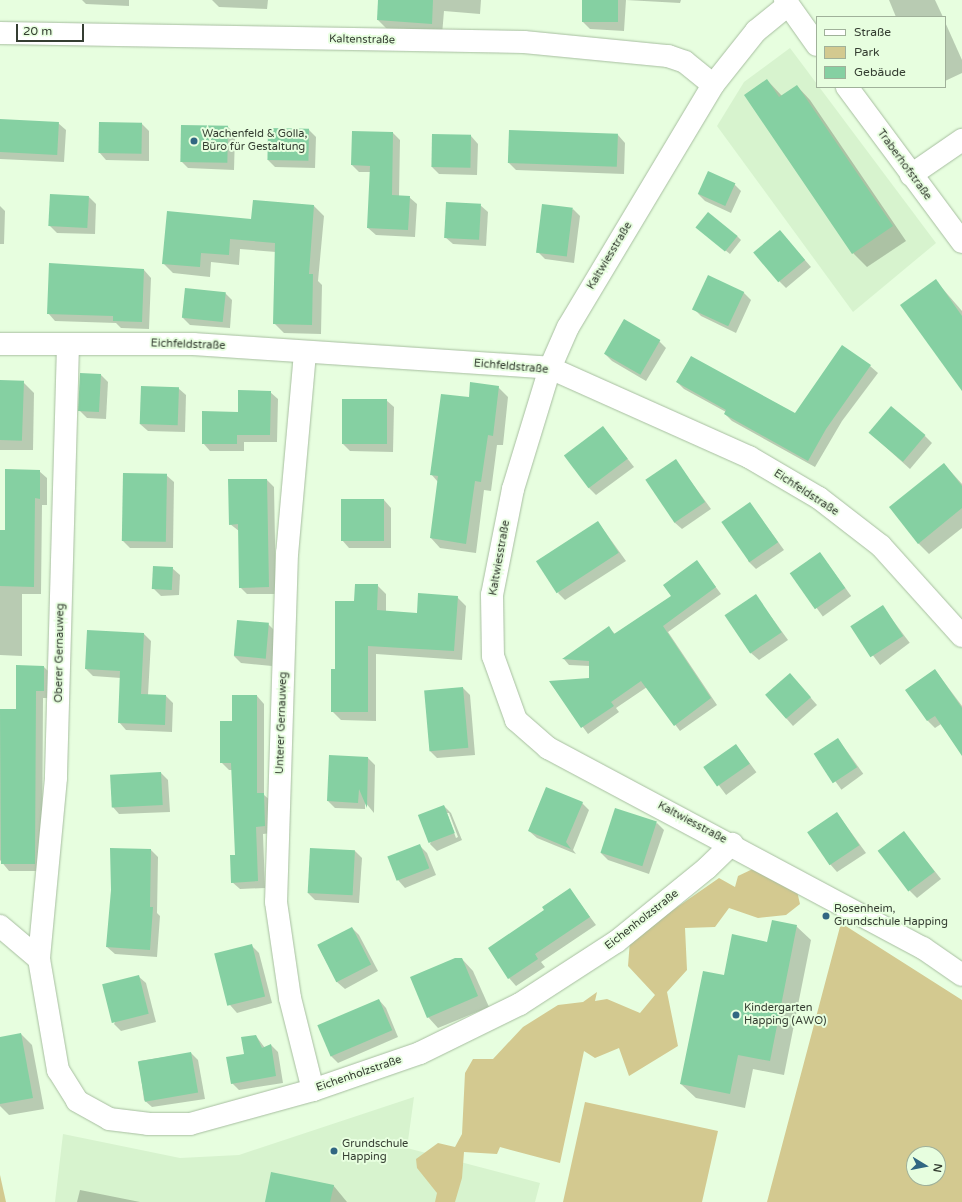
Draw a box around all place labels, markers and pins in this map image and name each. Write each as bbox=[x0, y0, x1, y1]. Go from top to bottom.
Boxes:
place label: Wachenfeld & Golla, Büro für Gestaltung bbox=[202, 128, 307, 154]
marker: Wachenfeld & Golla, Büro für Gestaltung bbox=[189, 136, 199, 146]
place label: Rosenheim, Grundschule Happing bbox=[834, 903, 948, 929]
marker: Rosenheim, Grundschule Happing bbox=[821, 911, 831, 921]
place label: Kindergarten Happing (AWO) bbox=[744, 1002, 826, 1028]
marker: Kindergarten Happing (AWO) bbox=[731, 1010, 741, 1020]
place label: Grundschule Happing bbox=[342, 1138, 408, 1164]
marker: Grundschule Happing bbox=[329, 1146, 339, 1156]

